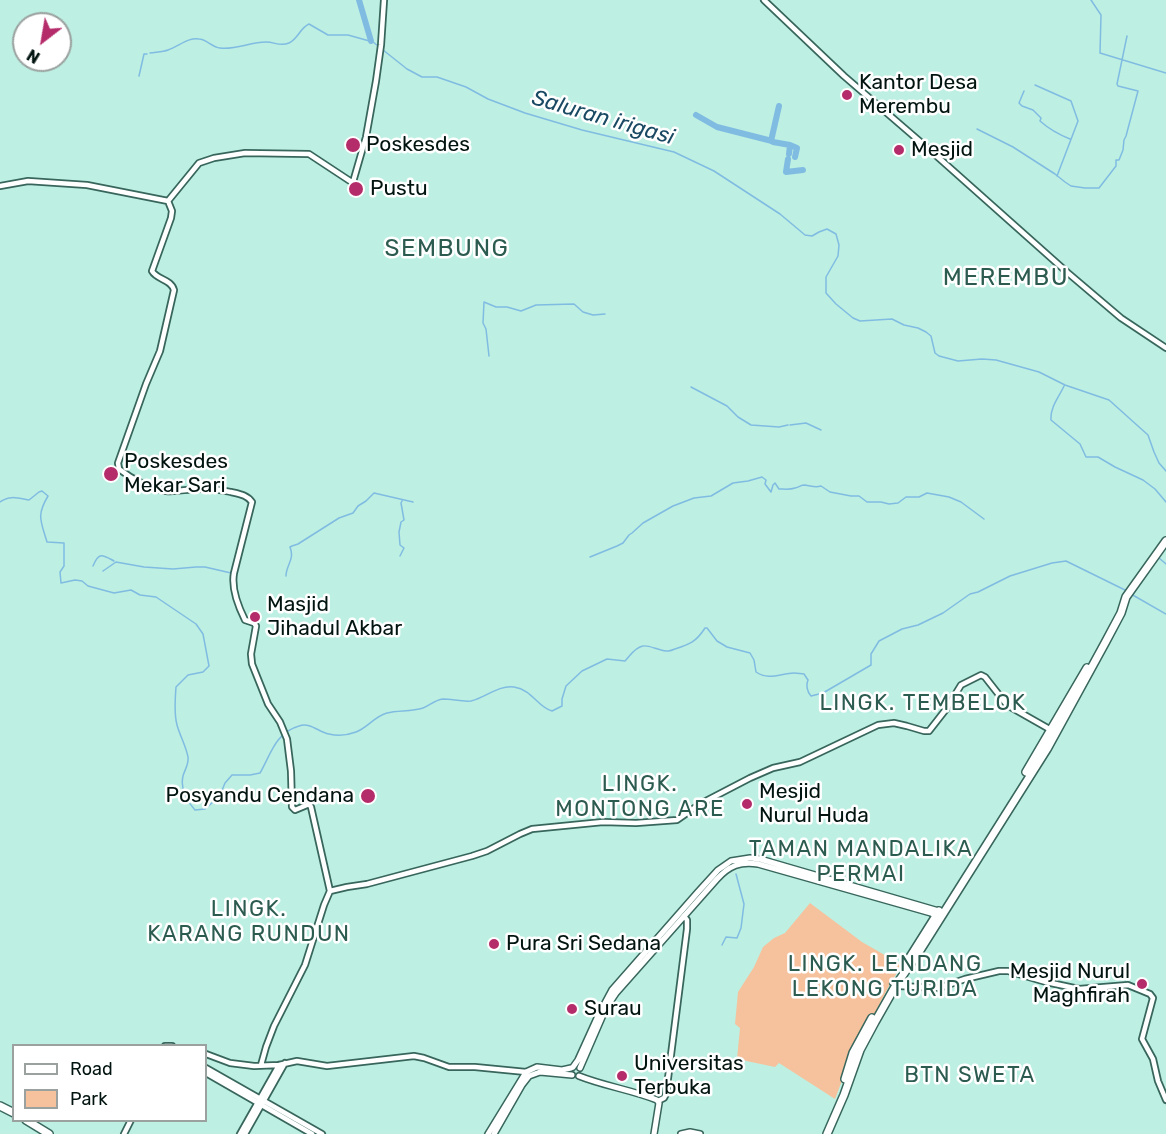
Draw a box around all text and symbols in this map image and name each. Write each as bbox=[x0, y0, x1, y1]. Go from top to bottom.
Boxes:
north arrow bbox=[12, 12, 72, 72]
text: N bbox=[24, 45, 43, 67]
place label: Kantor Desa Merembu bbox=[859, 70, 978, 120]
water label: Saluran irigasi bbox=[529, 85, 677, 151]
marker: Kantor Desa Merembu bbox=[840, 88, 854, 102]
place label: Poskesdes bbox=[366, 132, 470, 158]
marker: Poskesdes bbox=[344, 136, 362, 154]
place label: Mesjid bbox=[911, 137, 973, 163]
marker: Mesjid bbox=[892, 143, 906, 157]
place label: Pustu bbox=[370, 176, 428, 202]
marker: Pustu bbox=[347, 180, 365, 198]
district label: SEMBUNG bbox=[385, 235, 509, 263]
district label: MEREMBU bbox=[943, 264, 1069, 292]
place label: Poskesdes Mekar Sari bbox=[124, 449, 228, 499]
marker: Poskesdes Mekar Sari bbox=[102, 465, 120, 483]
place label: Masjid Jihadul Akbar bbox=[267, 592, 402, 642]
marker: Masjid Jihadul Akbar bbox=[248, 610, 262, 624]
district label: LINGK. TEMBELOK bbox=[819, 691, 1027, 717]
district label: LINGK. MONTONG ARE bbox=[555, 772, 725, 824]
place label: Mesjid Nurul Huda bbox=[759, 779, 869, 829]
place label: Posyandu Cendana bbox=[166, 783, 354, 809]
marker: Posyandu Cendana bbox=[359, 787, 377, 805]
marker: Mesjid Nurul Huda bbox=[740, 797, 754, 811]
district label: TAMAN MANDALIKA PERMAI bbox=[749, 837, 973, 888]
district label: LINGK. KARANG RUNDUN bbox=[147, 897, 351, 948]
place label: Pura Sri Sedana bbox=[506, 931, 661, 957]
marker: Pura Sri Sedana bbox=[487, 937, 501, 951]
district label: LINGK. LENDANG LEKONG TURIDA bbox=[788, 952, 982, 1004]
place label: Mesjid Nurul Maghfirah bbox=[1010, 959, 1130, 1009]
marker: Mesjid Nurul Maghfirah bbox=[1135, 977, 1149, 991]
place label: Surau bbox=[584, 996, 642, 1022]
marker: Surau bbox=[565, 1002, 579, 1016]
legend bbox=[12, 1044, 207, 1122]
place label: Universitas Terbuka bbox=[634, 1051, 744, 1101]
text: Road bbox=[70, 1058, 113, 1080]
district label: BTN SWETA bbox=[904, 1063, 1036, 1089]
marker: Universitas Terbuka bbox=[615, 1069, 629, 1083]
text: Park bbox=[70, 1088, 107, 1110]

